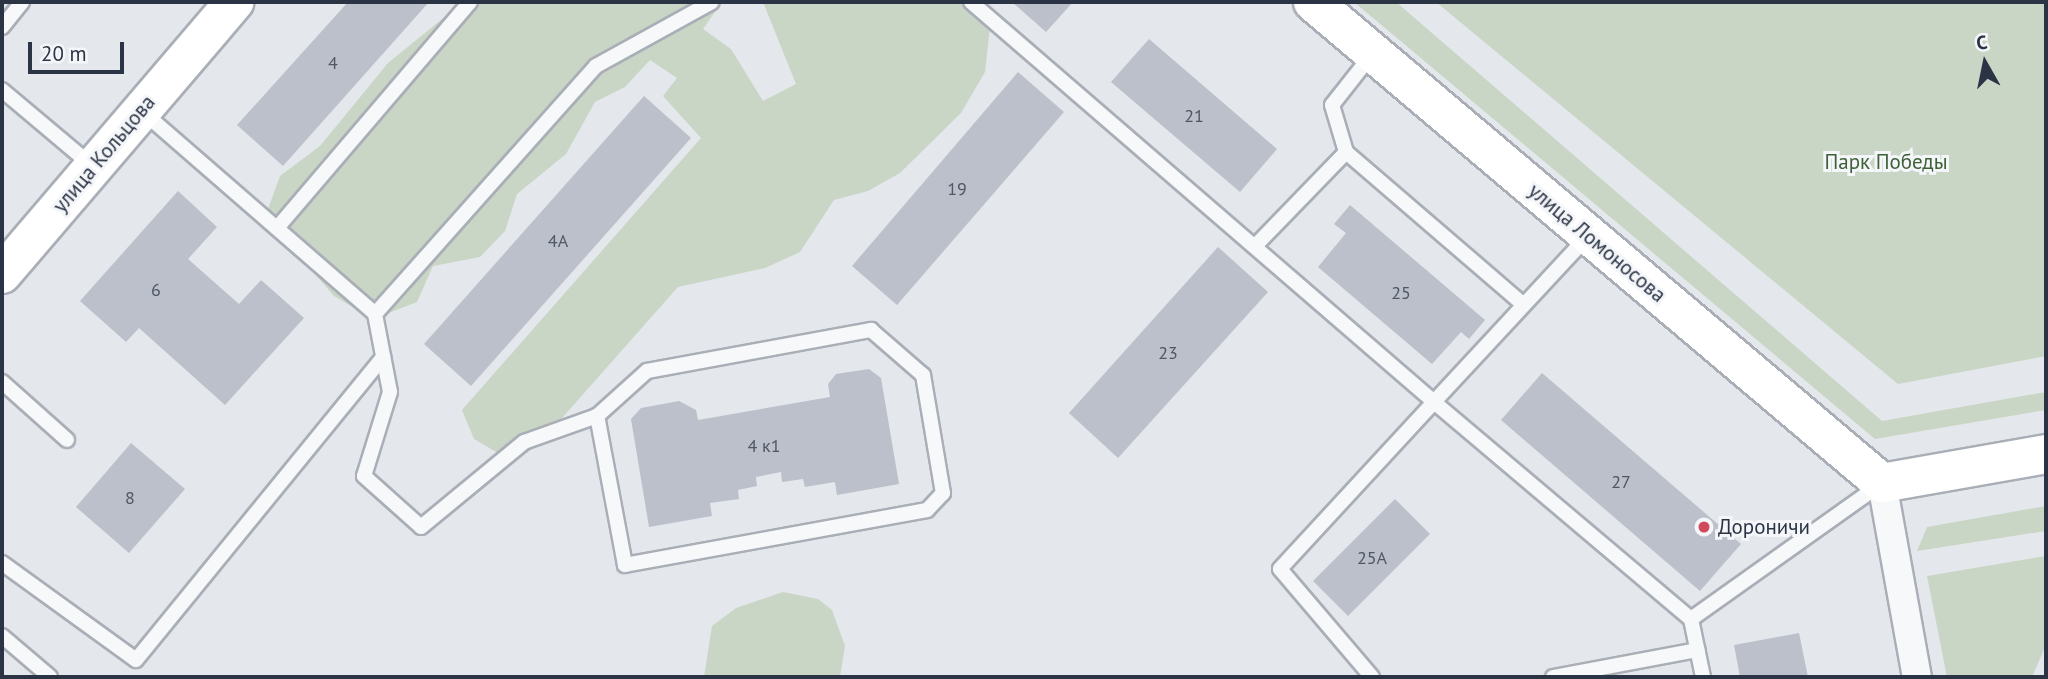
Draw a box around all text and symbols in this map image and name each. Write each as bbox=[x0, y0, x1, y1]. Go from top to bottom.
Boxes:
scale bar bbox=[32, 28, 128, 72]
north arrow bbox=[1950, 28, 2020, 98]
text: С bbox=[1975, 30, 1989, 55]
text: 20 m bbox=[41, 40, 87, 67]
house number: 4 bbox=[328, 52, 338, 74]
street label: улица Кольцова bbox=[48, 90, 160, 218]
house number: 21 bbox=[1184, 105, 1204, 127]
park label: Парк Победы bbox=[1824, 149, 1948, 175]
house number: 19 bbox=[947, 178, 967, 200]
street label: улица Ломоносова bbox=[1523, 178, 1671, 308]
house number: 4А bbox=[548, 230, 568, 252]
house number: 6 bbox=[151, 279, 161, 301]
house number: 25 bbox=[1391, 282, 1411, 304]
house number: 23 bbox=[1158, 342, 1178, 364]
house number: 4 к1 bbox=[747, 435, 781, 457]
house number: 27 bbox=[1611, 471, 1631, 493]
house number: 8 bbox=[125, 487, 135, 509]
place label: Дороничи bbox=[1718, 514, 1810, 540]
marker: Дороничи bbox=[1696, 519, 1712, 535]
house number: 25А bbox=[1357, 547, 1387, 569]

